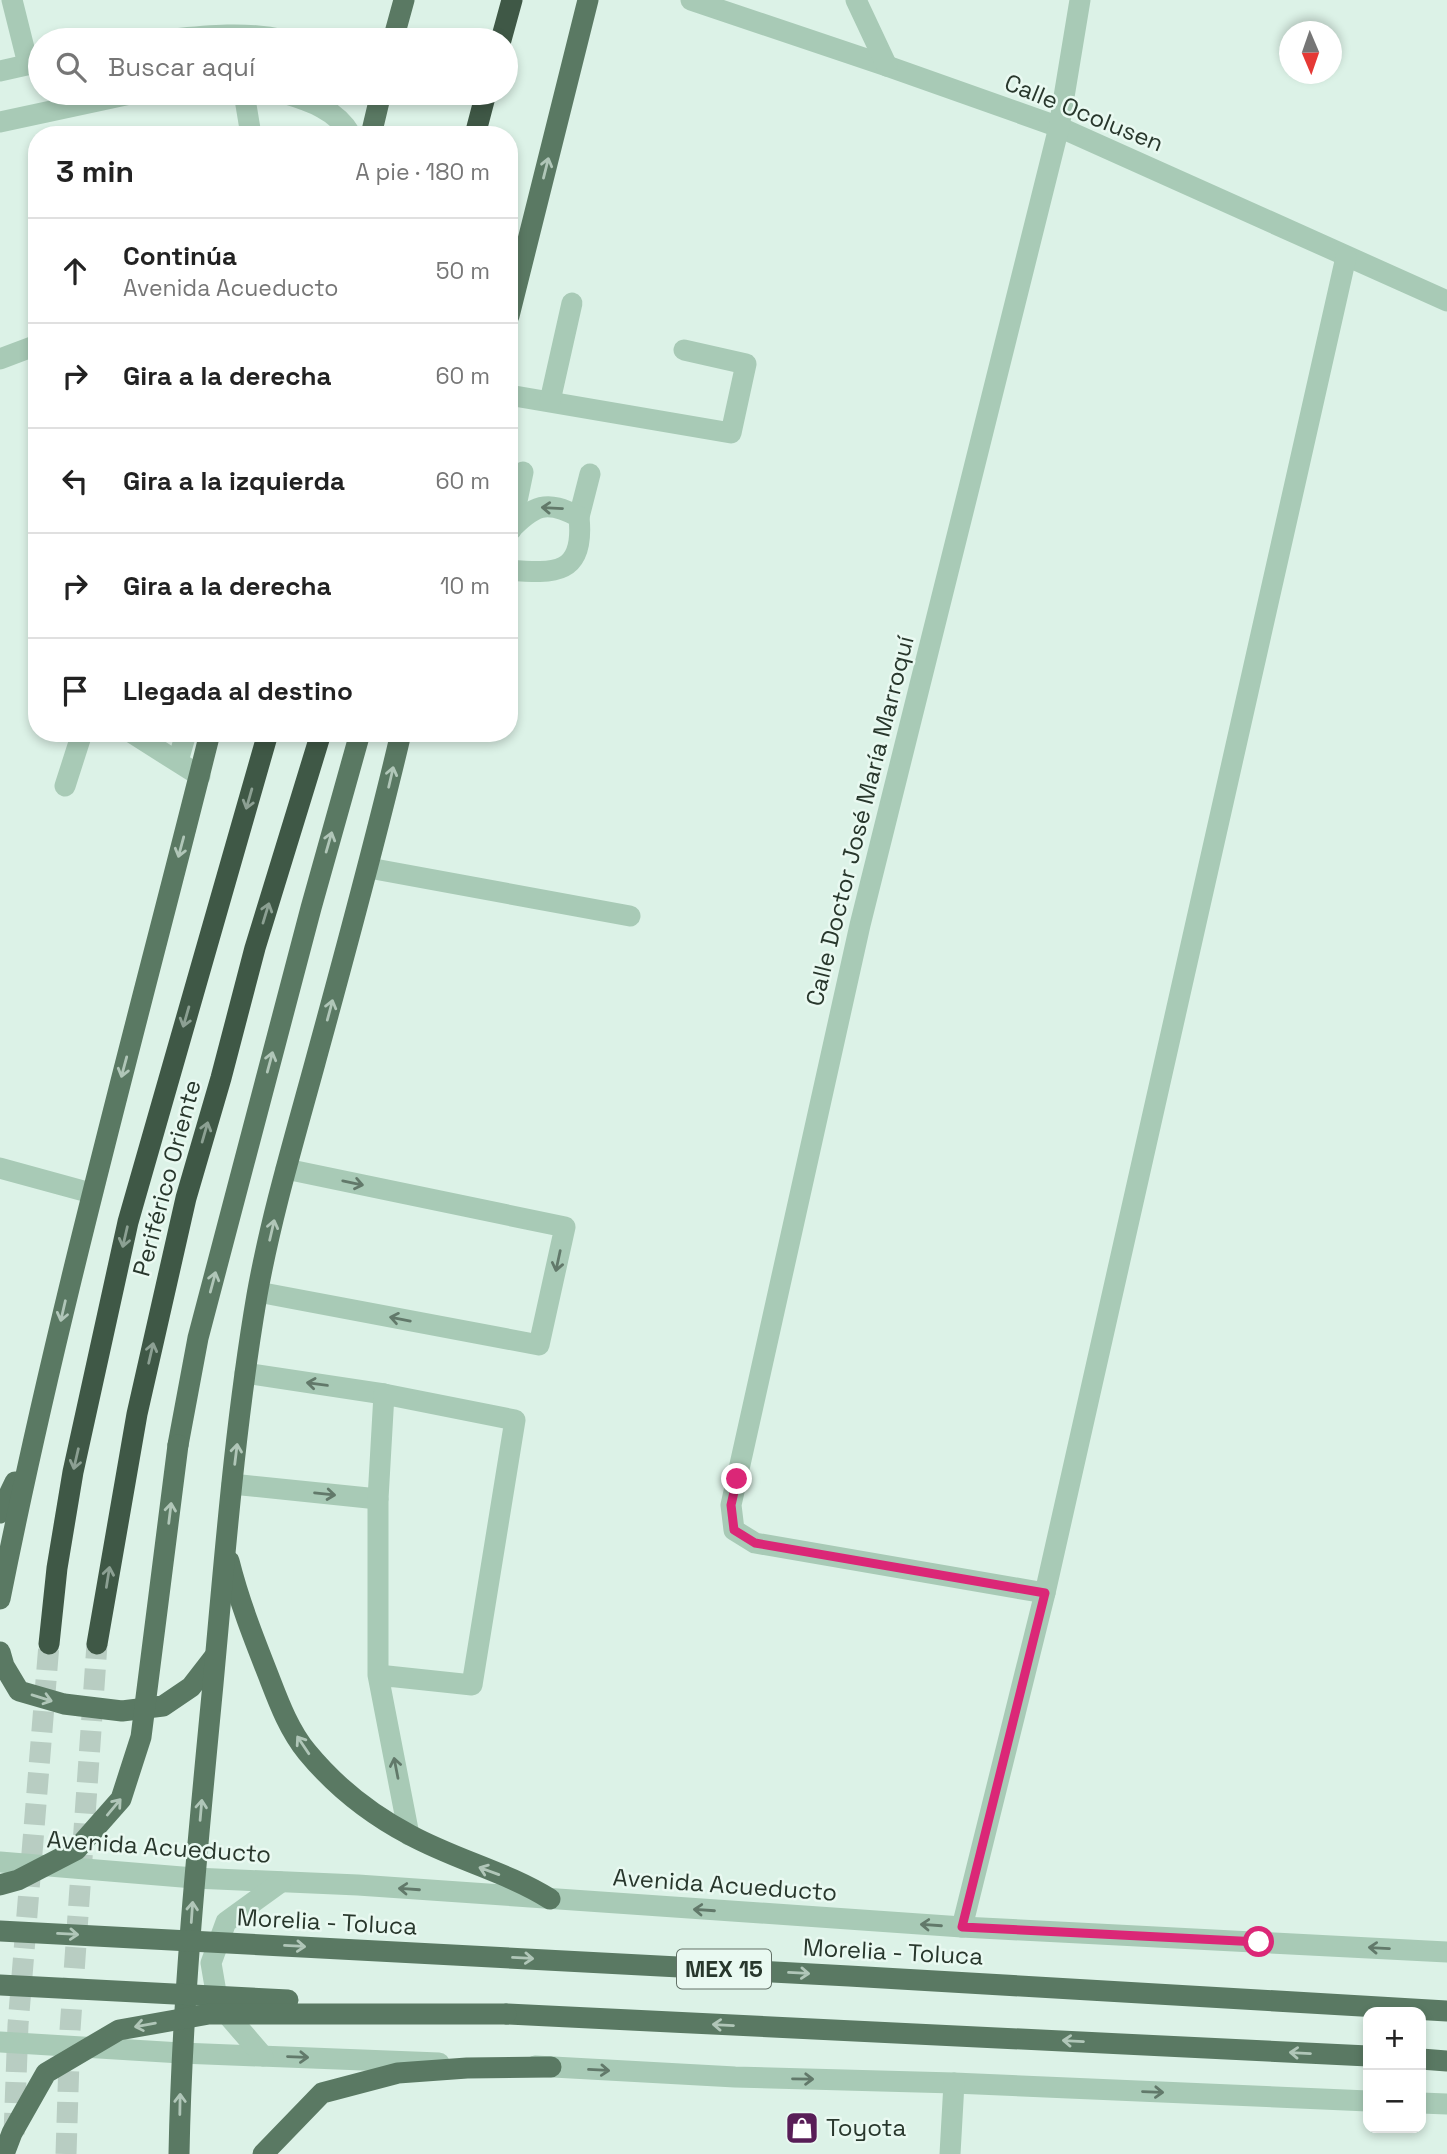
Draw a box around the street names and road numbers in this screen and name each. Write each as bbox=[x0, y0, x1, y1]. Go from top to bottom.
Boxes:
street label: Calle Ocolusen bbox=[1000, 67, 1168, 159]
street label: Calle Doctor José María Marroquí bbox=[798, 632, 921, 1009]
street label: Periférico Oriente bbox=[125, 1076, 208, 1279]
street label: Avenida Acueducto bbox=[46, 1823, 272, 1870]
street label: Avenida Acueducto bbox=[612, 1861, 838, 1908]
street label: Morelia - Toluca bbox=[236, 1901, 418, 1942]
street label: Morelia - Toluca bbox=[802, 1931, 984, 1972]
road number: MEX 15 bbox=[677, 1950, 771, 1988]

